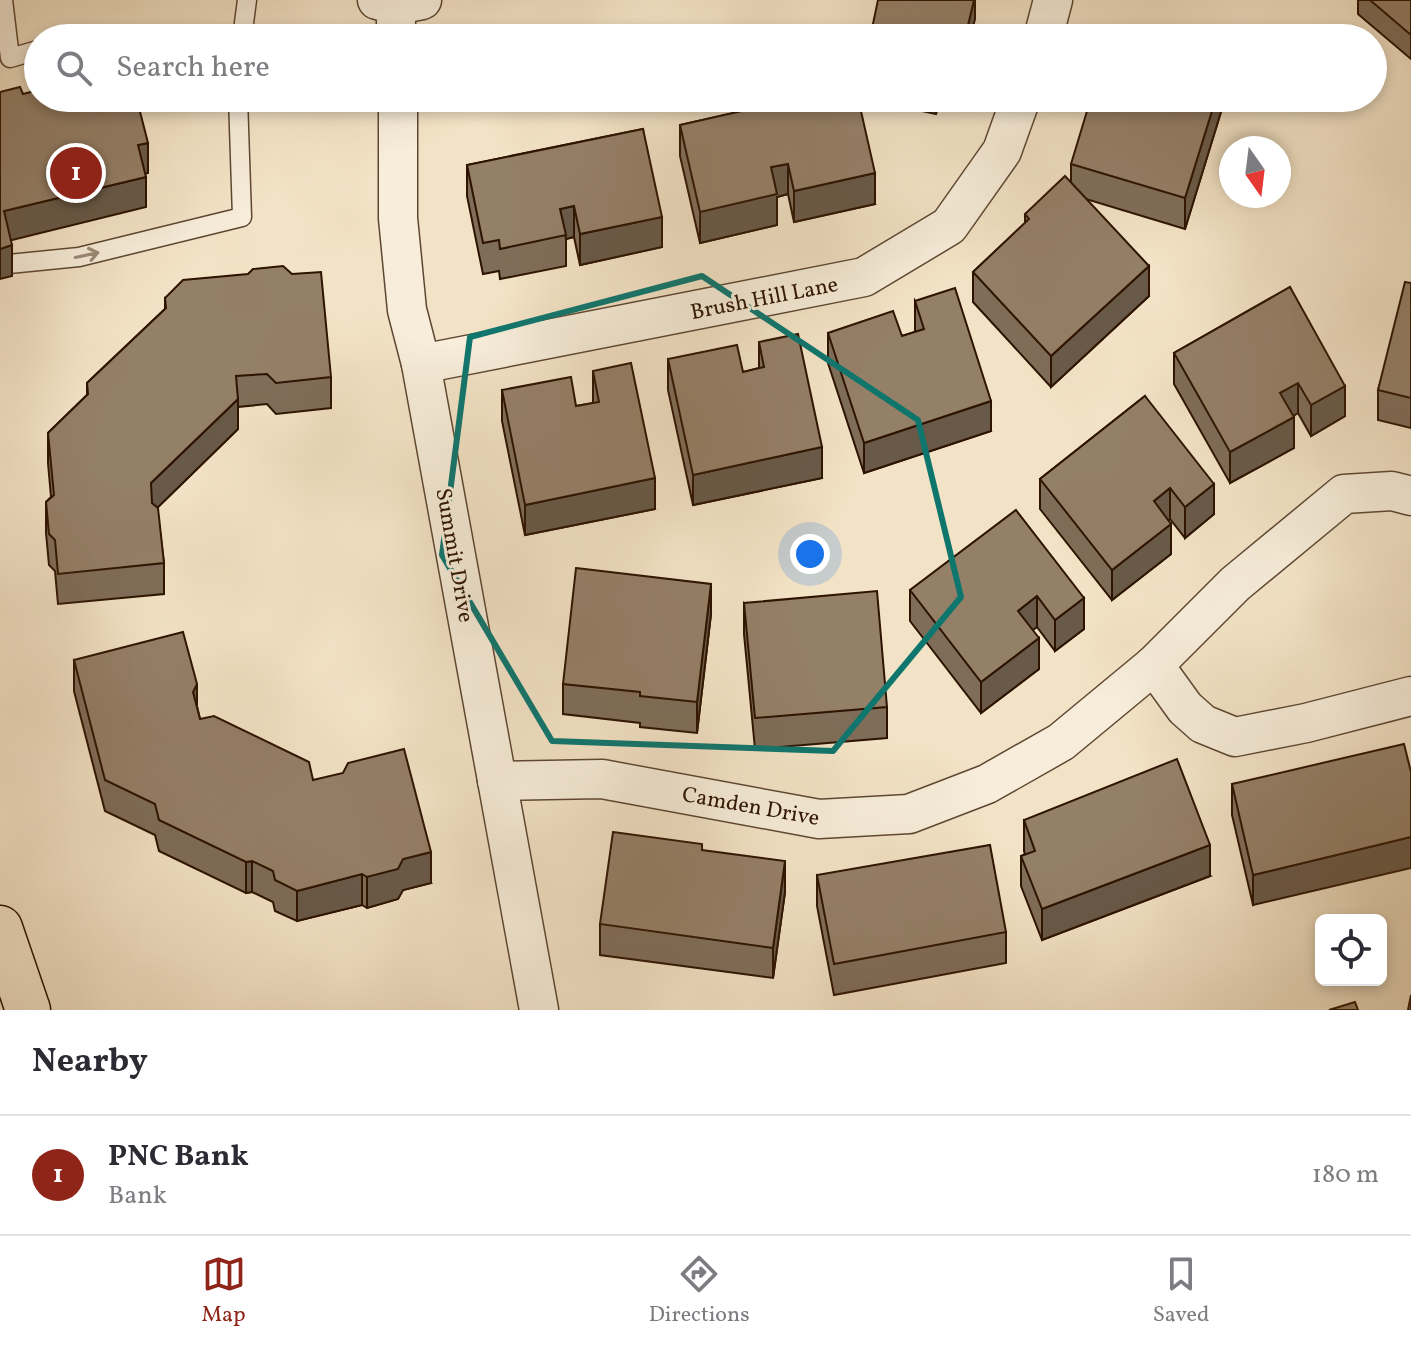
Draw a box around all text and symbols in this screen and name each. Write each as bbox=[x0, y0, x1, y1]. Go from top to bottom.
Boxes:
search box bbox=[24, 24, 1387, 112]
icon: search bbox=[52, 46, 96, 90]
text: Search here bbox=[116, 47, 270, 89]
north arrow bbox=[1219, 136, 1291, 208]
pin: 1 bbox=[50, 143, 102, 203]
one-way arrow bbox=[73, 247, 99, 262]
street label: Brush Hill Lane bbox=[688, 270, 841, 329]
street label: Summit Drive bbox=[426, 486, 481, 625]
your location bbox=[790, 534, 830, 574]
street label: Camden Drive bbox=[679, 780, 822, 835]
map controls bbox=[1315, 914, 1387, 986]
button: locate bbox=[1315, 914, 1387, 986]
text: Nearby bbox=[32, 1039, 148, 1086]
text: PNC Bank bbox=[108, 1136, 249, 1178]
text: 1 bbox=[53, 1157, 63, 1193]
text: 180 m bbox=[1312, 1157, 1379, 1193]
text: Bank bbox=[108, 1178, 167, 1214]
tab: Map bbox=[202, 1252, 246, 1331]
tab: Directions bbox=[649, 1252, 750, 1331]
tab: Saved bbox=[1153, 1252, 1209, 1331]

